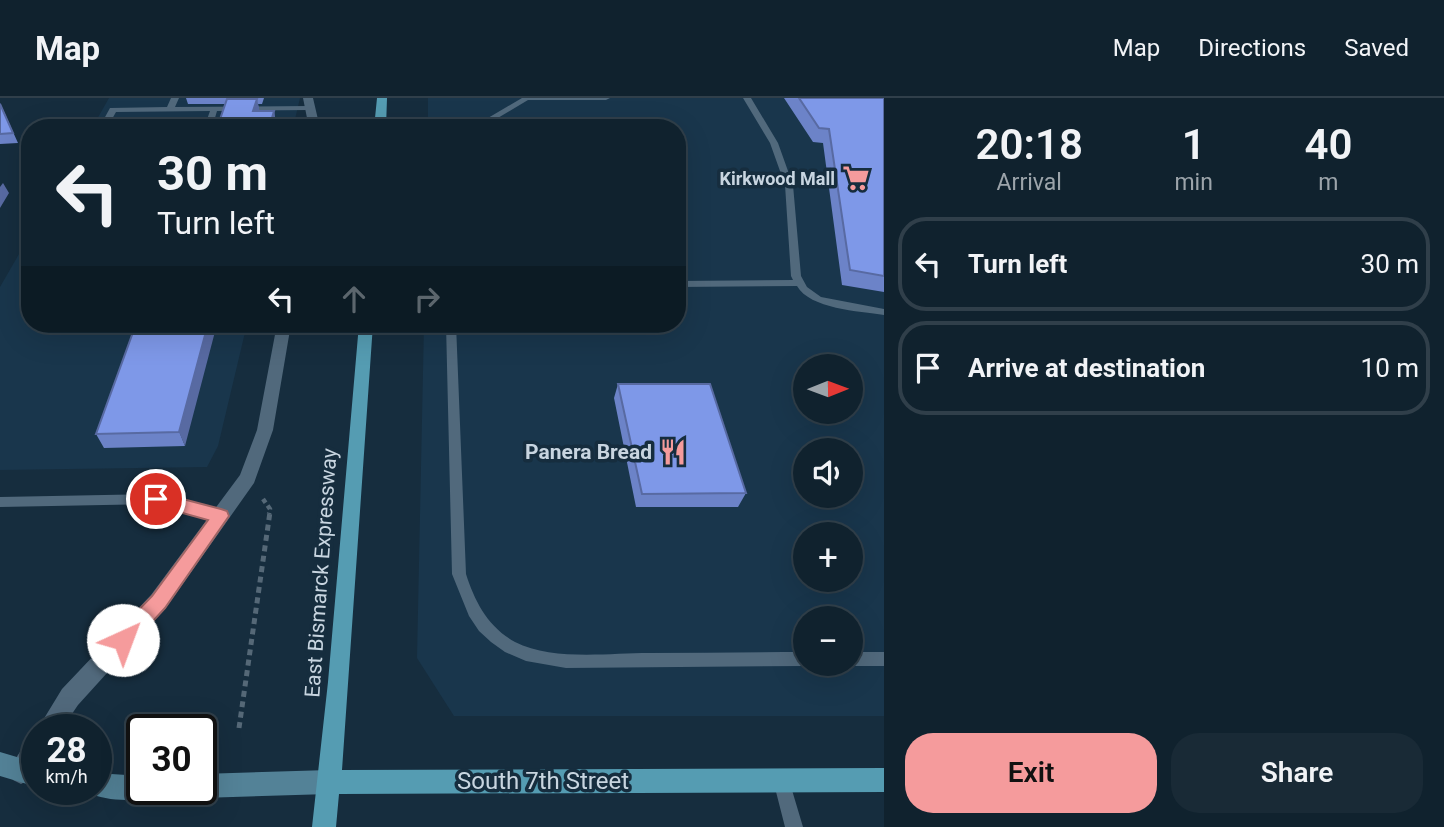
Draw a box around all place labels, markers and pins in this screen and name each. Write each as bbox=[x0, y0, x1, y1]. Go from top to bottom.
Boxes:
supermarket icon: Kirkwood Mall bbox=[841, 163, 871, 193]
place label: Kirkwood Mall bbox=[720, 168, 835, 189]
restaurant icon: Panera Bread bbox=[658, 437, 688, 467]
place label: Panera Bread bbox=[525, 440, 652, 464]
pin bbox=[126, 469, 186, 529]

